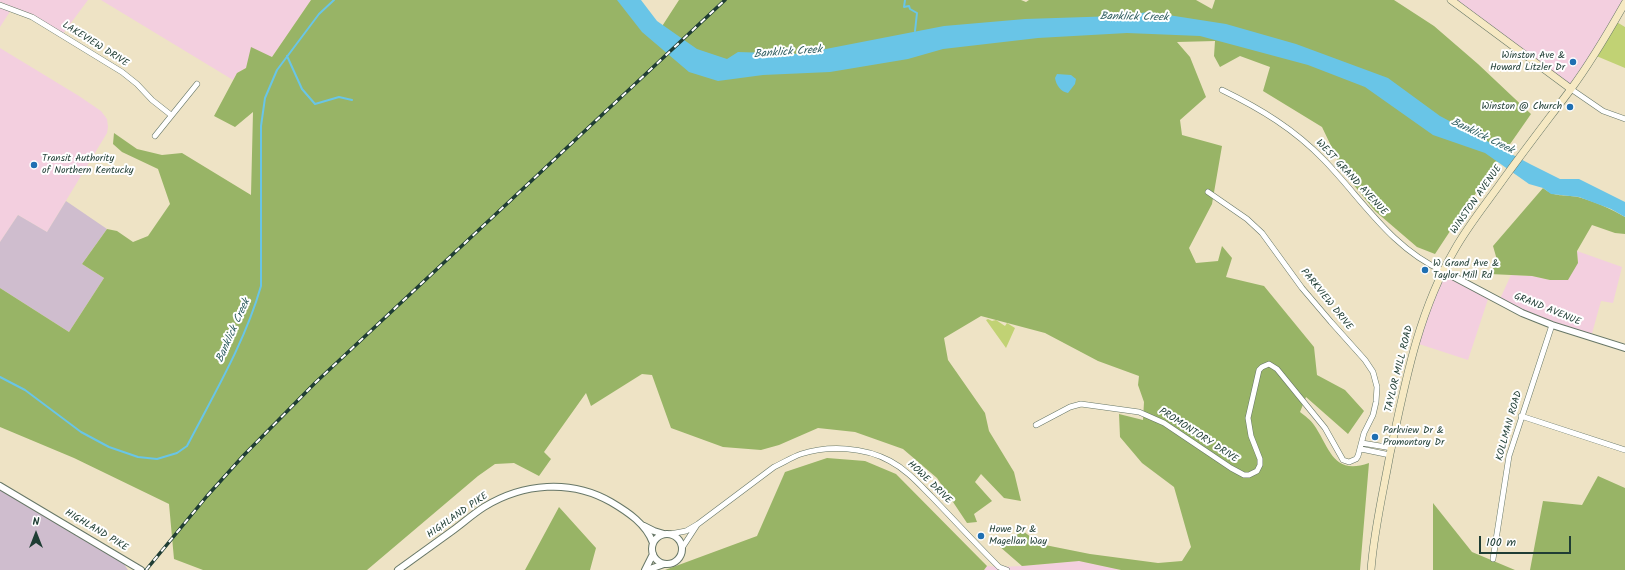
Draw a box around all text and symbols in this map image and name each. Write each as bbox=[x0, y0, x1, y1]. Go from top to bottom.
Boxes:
water label: Banklick Creek bbox=[1100, 11, 1168, 25]
street label: LAKEVIEW DRIVE bbox=[60, 20, 130, 70]
water label: Banklick Creek bbox=[753, 44, 823, 62]
place label: Winston Ave & Howard Litzler Dr bbox=[1490, 50, 1565, 74]
marker: Winston Ave & Howard Litzler Dr bbox=[1568, 57, 1578, 67]
place label: Winston @ Church bbox=[1482, 101, 1562, 113]
marker: Winston @ Church bbox=[1565, 102, 1575, 112]
water label: Banklick Creek bbox=[1448, 116, 1516, 158]
street label: WEST GRAND AVENUE bbox=[1313, 138, 1389, 218]
place label: Transit Authority of Northern Kentucky bbox=[42, 153, 134, 176]
marker: Transit Authority of Northern Kentucky bbox=[29, 160, 39, 170]
street label: WINSTON AVENUE bbox=[1449, 163, 1505, 237]
place label: W Grand Ave & Taylor Mill Rd bbox=[1433, 258, 1499, 282]
marker: W Grand Ave & Taylor Mill Rd bbox=[1420, 265, 1430, 275]
street label: PARKVIEW DRIVE bbox=[1297, 267, 1355, 333]
street label: GRAND AVENUE bbox=[1512, 291, 1582, 329]
water label: Banklick Creek bbox=[214, 297, 254, 365]
street label: TAYLOR MILL ROAD bbox=[1383, 324, 1417, 414]
street label: KOLLMAN ROAD bbox=[1494, 390, 1526, 462]
street label: PROMONTORY DRIVE bbox=[1156, 406, 1240, 466]
place label: Parkview Dr & Promontory Dr bbox=[1383, 425, 1444, 448]
marker: Parkview Dr & Promontory Dr bbox=[1370, 432, 1380, 442]
street label: HOWE DRIVE bbox=[904, 459, 954, 507]
street label: HIGHLAND PIKE bbox=[425, 491, 491, 541]
street label: HIGHLAND PIKE bbox=[62, 507, 130, 555]
text: N bbox=[33, 513, 39, 531]
north arrow bbox=[16, 514, 56, 554]
place label: Howe Dr & Magellan Way bbox=[989, 524, 1047, 548]
scale bar bbox=[1481, 528, 1573, 554]
marker: Howe Dr & Magellan Way bbox=[976, 531, 986, 541]
text: 100 m bbox=[1486, 533, 1516, 552]

